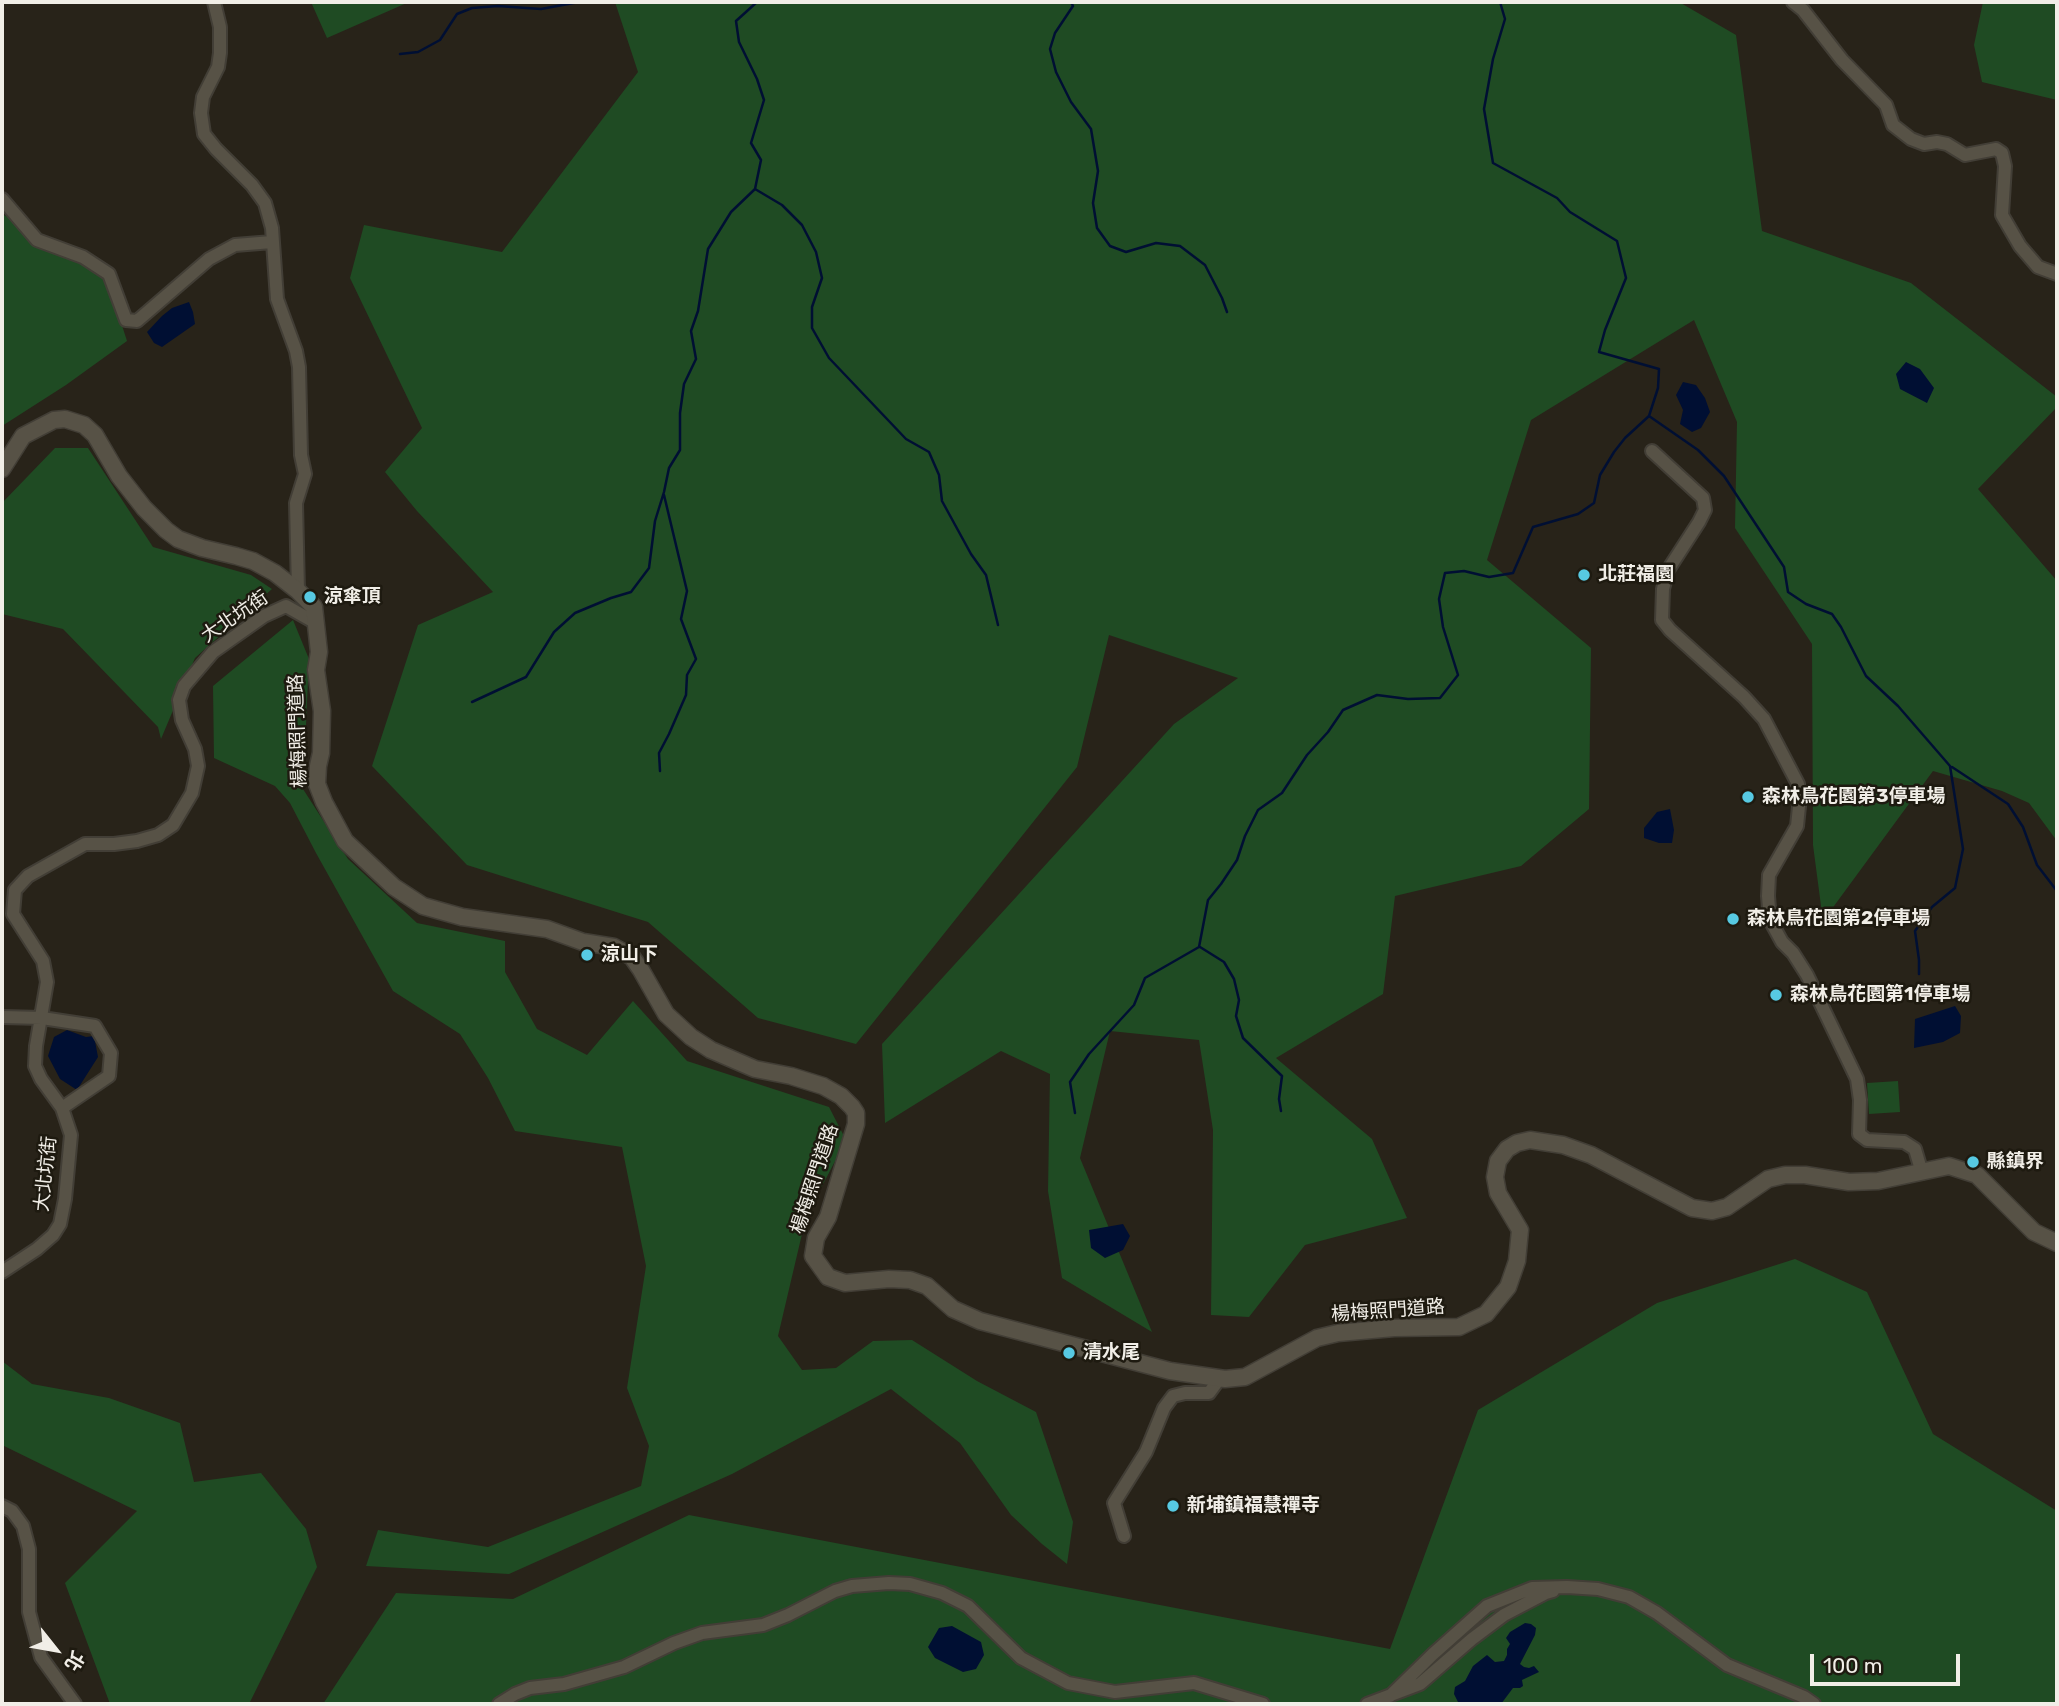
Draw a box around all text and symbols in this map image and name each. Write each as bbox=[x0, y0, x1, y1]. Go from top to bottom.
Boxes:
place label: 北莊福園 bbox=[1598, 564, 1674, 586]
marker: 北莊福園 bbox=[1576, 567, 1592, 583]
street label: 大北坑街 bbox=[197, 586, 273, 648]
place label: 涼傘頂 bbox=[324, 586, 381, 608]
marker: 涼傘頂 bbox=[302, 589, 318, 605]
street label: 楊梅照門道路 bbox=[285, 674, 311, 788]
place label: 森林鳥花園第3停車場 bbox=[1762, 786, 1946, 808]
marker: 森林鳥花園第3停車場 bbox=[1740, 789, 1756, 805]
place label: 森林鳥花園第2停車場 bbox=[1747, 908, 1930, 930]
marker: 森林鳥花園第2停車場 bbox=[1725, 911, 1741, 927]
place label: 涼山下 bbox=[601, 944, 658, 966]
marker: 涼山下 bbox=[579, 947, 595, 963]
place label: 森林鳥花園第1停車場 bbox=[1790, 984, 1970, 1006]
marker: 森林鳥花園第1停車場 bbox=[1768, 987, 1784, 1003]
street label: 楊梅照門道路 bbox=[787, 1121, 843, 1237]
street label: 大北坑街 bbox=[31, 1135, 61, 1213]
place label: 縣鎮界 bbox=[1987, 1151, 2044, 1173]
marker: 縣鎮界 bbox=[1965, 1154, 1981, 1170]
street label: 楊梅照門道路 bbox=[1330, 1296, 1446, 1326]
place label: 清水尾 bbox=[1083, 1342, 1140, 1364]
marker: 清水尾 bbox=[1061, 1345, 1077, 1361]
place label: 新埔鎮福慧禪寺 bbox=[1187, 1495, 1320, 1517]
marker: 新埔鎮福慧禪寺 bbox=[1165, 1498, 1181, 1514]
north arrow bbox=[21, 1615, 91, 1685]
scale bar bbox=[1814, 1640, 1965, 1684]
text: 北 bbox=[60, 1647, 89, 1675]
text: 100 m bbox=[1823, 1653, 1882, 1678]

